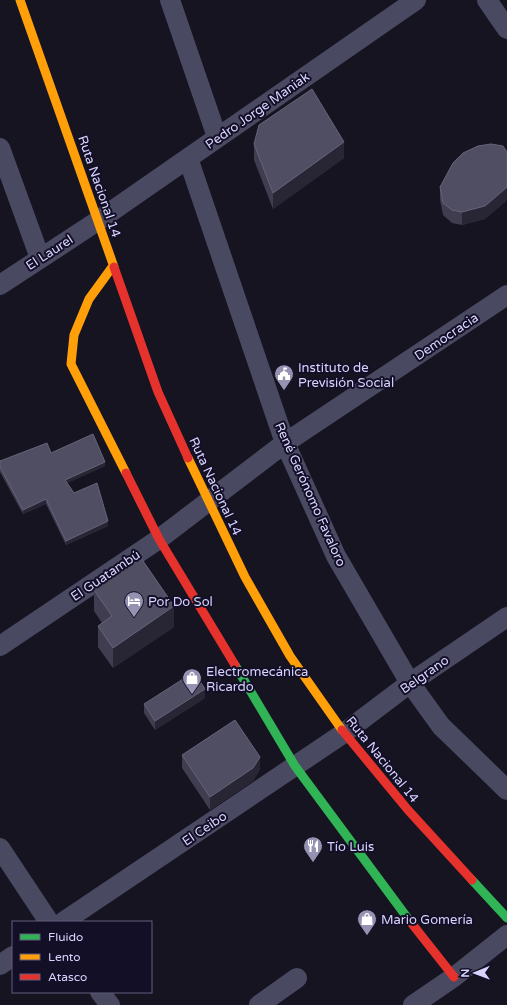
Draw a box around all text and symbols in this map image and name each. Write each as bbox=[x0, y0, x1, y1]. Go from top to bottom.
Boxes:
street label: Pedro Jorge Maniak bbox=[202, 69, 313, 153]
street label: Ruta Nacional 14 bbox=[74, 133, 124, 239]
street label: El Laurel bbox=[23, 232, 76, 274]
street label: Democracia bbox=[412, 310, 481, 364]
place label: Instituto de Previsión Social bbox=[298, 360, 394, 391]
public building icon: Instituto de Previsión Social bbox=[273, 363, 295, 391]
street label: René Gerónomo Favaloro bbox=[271, 420, 349, 569]
street label: Ruta Nacional 14 bbox=[185, 435, 245, 538]
street label: El Guatambú bbox=[68, 547, 143, 605]
hotel icon: Por Do Sol bbox=[123, 590, 145, 618]
place label: Por Do Sol bbox=[148, 594, 213, 610]
street label: Belgrano bbox=[397, 652, 452, 697]
place label: Electromecánica Ricardo bbox=[206, 664, 308, 695]
shop icon: Electromecánica Ricardo bbox=[181, 667, 203, 695]
street label: Ruta Nacional 14 bbox=[342, 713, 422, 806]
street label: El Ceibo bbox=[179, 808, 230, 850]
restaurant icon: Tío Luis bbox=[302, 835, 324, 863]
place label: Tío Luis bbox=[327, 839, 374, 855]
shop icon: Mario Gomería bbox=[356, 908, 378, 936]
place label: Mario Gomería bbox=[381, 912, 473, 928]
legend bbox=[12, 921, 152, 993]
text: Fluido bbox=[48, 930, 83, 944]
text: Lento bbox=[48, 950, 81, 964]
north arrow bbox=[455, 953, 495, 993]
text: N bbox=[459, 969, 472, 978]
text: Atasco bbox=[48, 970, 87, 984]

